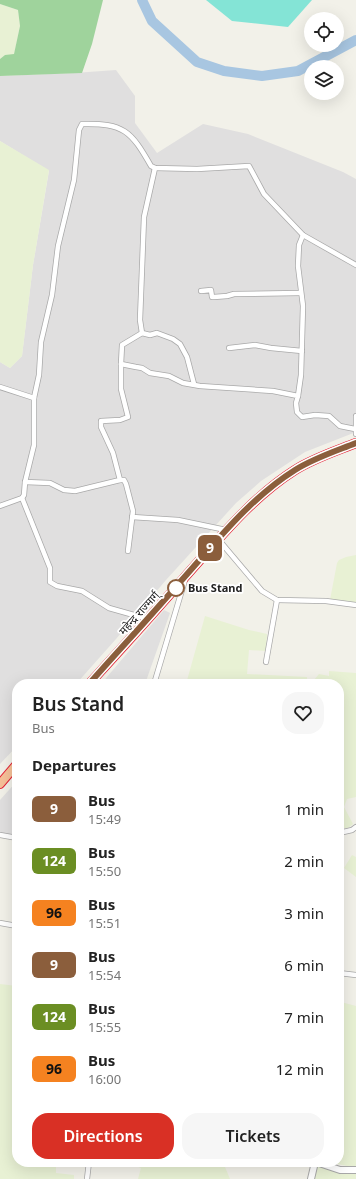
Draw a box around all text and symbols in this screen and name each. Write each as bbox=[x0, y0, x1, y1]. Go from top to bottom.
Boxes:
map controls bbox=[304, 12, 344, 100]
button: locate bbox=[304, 12, 344, 52]
button: layers bbox=[304, 60, 344, 100]
line badge: 9 bbox=[197, 535, 223, 561]
text: 9 bbox=[206, 538, 214, 557]
marker: Bus Stand bbox=[167, 579, 185, 597]
place label: Bus Stand bbox=[188, 580, 242, 595]
street label: महेन्द्र राज्मार्ग् bbox=[115, 586, 164, 638]
text: Bus Stand bbox=[32, 691, 124, 717]
button: heart bbox=[282, 692, 324, 734]
text: Bus bbox=[32, 719, 55, 737]
text: Departures bbox=[32, 755, 116, 775]
text: Bus bbox=[88, 790, 115, 810]
text: 9 bbox=[50, 799, 58, 818]
text: 1 min bbox=[284, 799, 324, 819]
text: 15:49 bbox=[88, 810, 121, 828]
text: Bus bbox=[88, 842, 115, 862]
text: 124 bbox=[42, 851, 66, 870]
text: 2 min bbox=[284, 851, 324, 871]
text: 15:50 bbox=[88, 862, 121, 880]
text: Bus bbox=[88, 894, 115, 914]
text: 96 bbox=[46, 903, 62, 922]
text: 3 min bbox=[284, 903, 324, 923]
text: 15:51 bbox=[88, 914, 121, 932]
text: Bus bbox=[88, 946, 115, 966]
text: 9 bbox=[50, 955, 58, 974]
text: 6 min bbox=[284, 955, 324, 975]
text: 15:54 bbox=[88, 966, 121, 984]
text: Bus bbox=[88, 998, 115, 1018]
text: 124 bbox=[42, 1007, 66, 1026]
text: 7 min bbox=[284, 1007, 324, 1027]
text: 15:55 bbox=[88, 1018, 121, 1036]
text: Bus bbox=[88, 1050, 115, 1070]
text: 96 bbox=[46, 1059, 62, 1078]
text: 12 min bbox=[276, 1059, 324, 1079]
text: 16:00 bbox=[88, 1070, 121, 1088]
button: Directions bbox=[32, 1113, 174, 1159]
button: Tickets bbox=[182, 1113, 324, 1159]

